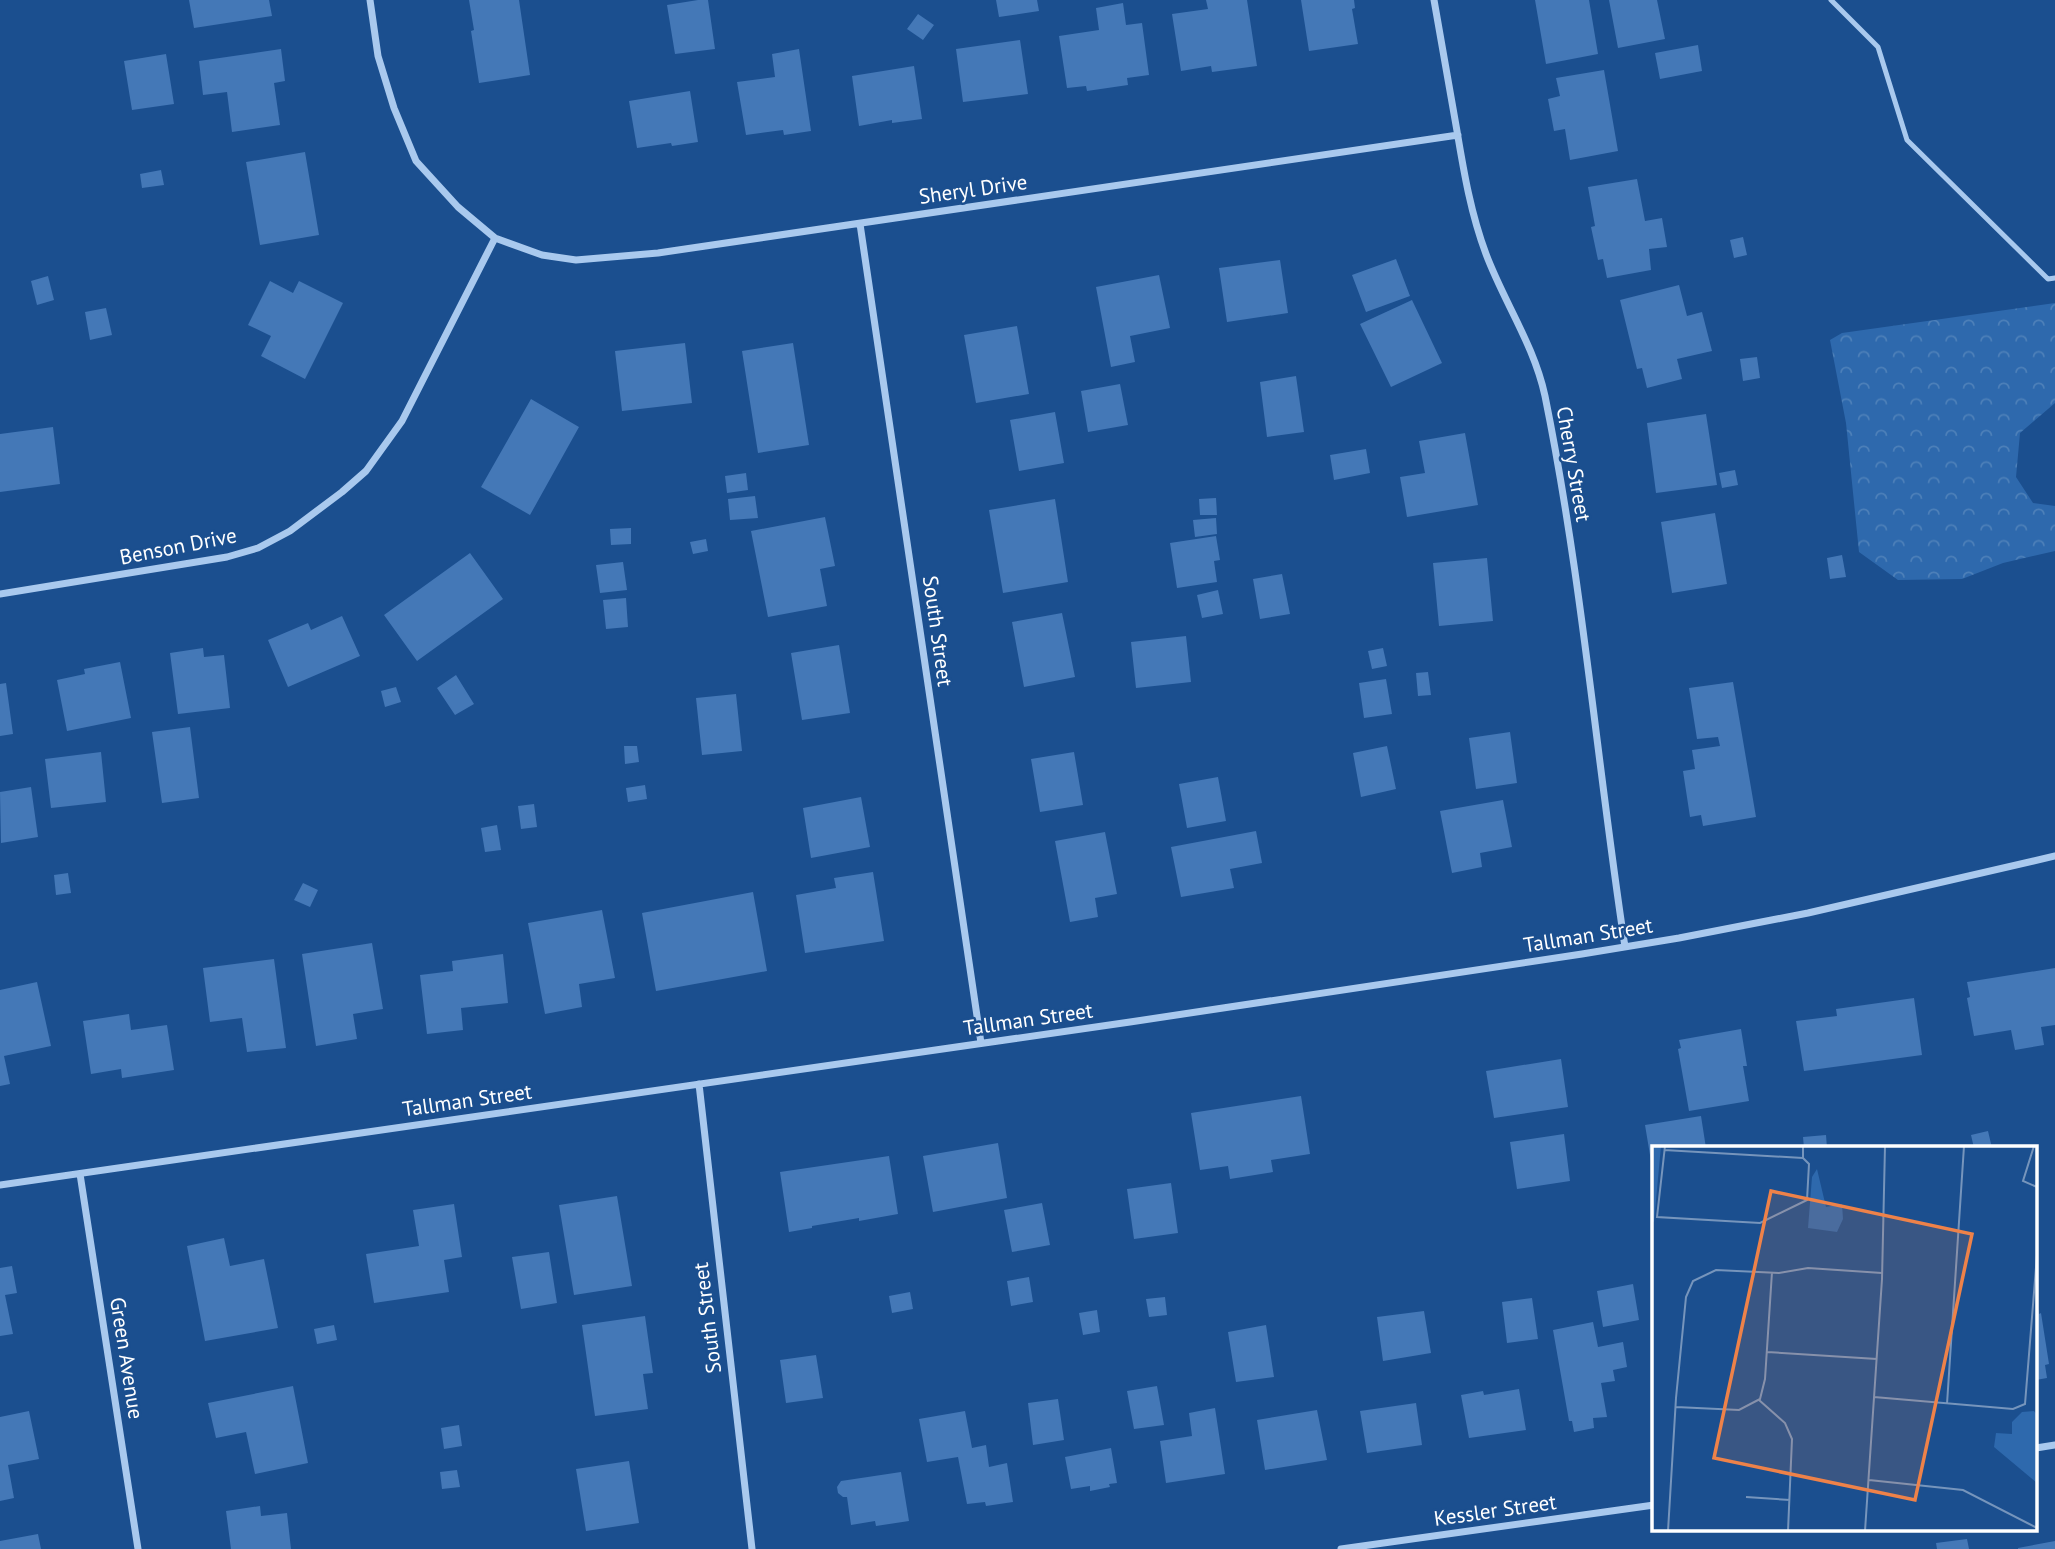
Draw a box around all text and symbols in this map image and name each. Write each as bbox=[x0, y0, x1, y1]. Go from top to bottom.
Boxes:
street label: Sheryl Drive bbox=[917, 168, 1029, 210]
street label: Cherry Street bbox=[1551, 404, 1597, 524]
street label: Benson Drive bbox=[117, 521, 239, 571]
street label: South Street bbox=[917, 574, 959, 688]
street label: Tallman Street bbox=[1522, 911, 1654, 959]
street label: Tallman Street bbox=[962, 997, 1094, 1041]
street label: Tallman Street bbox=[401, 1078, 533, 1122]
inset map bbox=[1652, 1146, 2038, 1532]
street label: South Street bbox=[687, 1261, 727, 1375]
street label: Green Avenue bbox=[104, 1295, 150, 1421]
street label: Kessler Street bbox=[1432, 1488, 1558, 1532]

